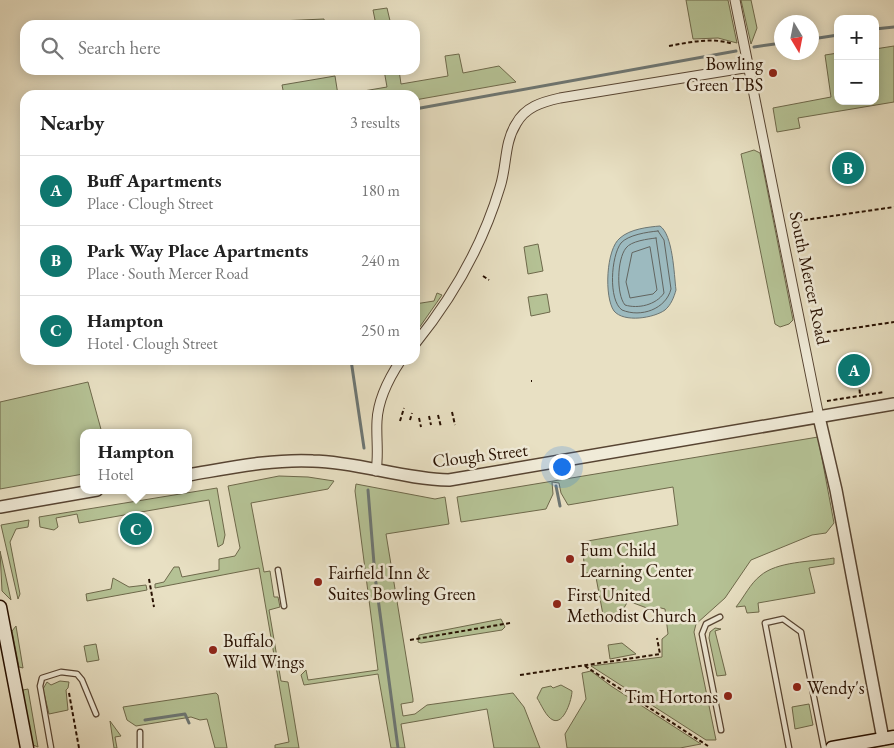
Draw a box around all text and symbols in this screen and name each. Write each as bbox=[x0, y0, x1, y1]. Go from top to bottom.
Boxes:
north arrow bbox=[774, 15, 819, 60]
map controls bbox=[834, 15, 879, 105]
button: + bbox=[834, 15, 879, 60]
search box bbox=[20, 20, 420, 75]
icon: search bbox=[38, 34, 66, 62]
text: Search here bbox=[78, 35, 160, 60]
place label: Bowling Green TBS bbox=[686, 52, 763, 96]
button: − bbox=[834, 60, 879, 105]
marker: Bowling Green TBS bbox=[767, 67, 779, 79]
text: Nearby bbox=[40, 109, 104, 136]
text: 3 results bbox=[350, 112, 400, 133]
pin: B bbox=[832, 149, 864, 187]
text: Buff Apartments bbox=[87, 168, 222, 193]
text: A bbox=[50, 180, 62, 201]
text: 180 m bbox=[361, 180, 400, 201]
text: Place · Clough Street bbox=[87, 193, 213, 214]
street label: South Mercer Road bbox=[785, 209, 836, 348]
text: Park Way Place Apartments bbox=[87, 238, 308, 263]
text: B bbox=[51, 250, 61, 271]
text: 240 m bbox=[361, 250, 400, 271]
text: Place · South Mercer Road bbox=[87, 263, 249, 284]
text: Hampton bbox=[87, 308, 164, 333]
text: C bbox=[50, 320, 62, 341]
text: 250 m bbox=[361, 320, 400, 341]
text: Hotel · Clough Street bbox=[87, 333, 218, 354]
pin: A bbox=[838, 351, 870, 389]
popup bbox=[80, 429, 192, 494]
street label: Clough Street bbox=[431, 438, 529, 472]
text: Hampton bbox=[98, 439, 174, 464]
your location bbox=[549, 454, 575, 480]
text: Hotel bbox=[98, 464, 134, 485]
pin: C bbox=[120, 510, 152, 548]
place label: Fum Child Learning Center bbox=[580, 538, 694, 582]
marker: Fum Child Learning Center bbox=[564, 553, 576, 565]
place label: Fairfield Inn & Suites Bowling Green bbox=[328, 561, 477, 605]
marker: Fairfield Inn & Suites Bowling Green bbox=[312, 576, 324, 588]
place label: First United Methodist Church bbox=[567, 583, 696, 627]
marker: First United Methodist Church bbox=[551, 598, 563, 610]
place label: Buffalo Wild Wings bbox=[223, 629, 304, 673]
marker: Buffalo Wild Wings bbox=[207, 644, 219, 656]
place label: Wendy's bbox=[807, 676, 865, 699]
marker: Wendy's bbox=[791, 681, 803, 693]
place label: Tim Hortons bbox=[625, 685, 718, 708]
marker: Tim Hortons bbox=[722, 690, 734, 702]

